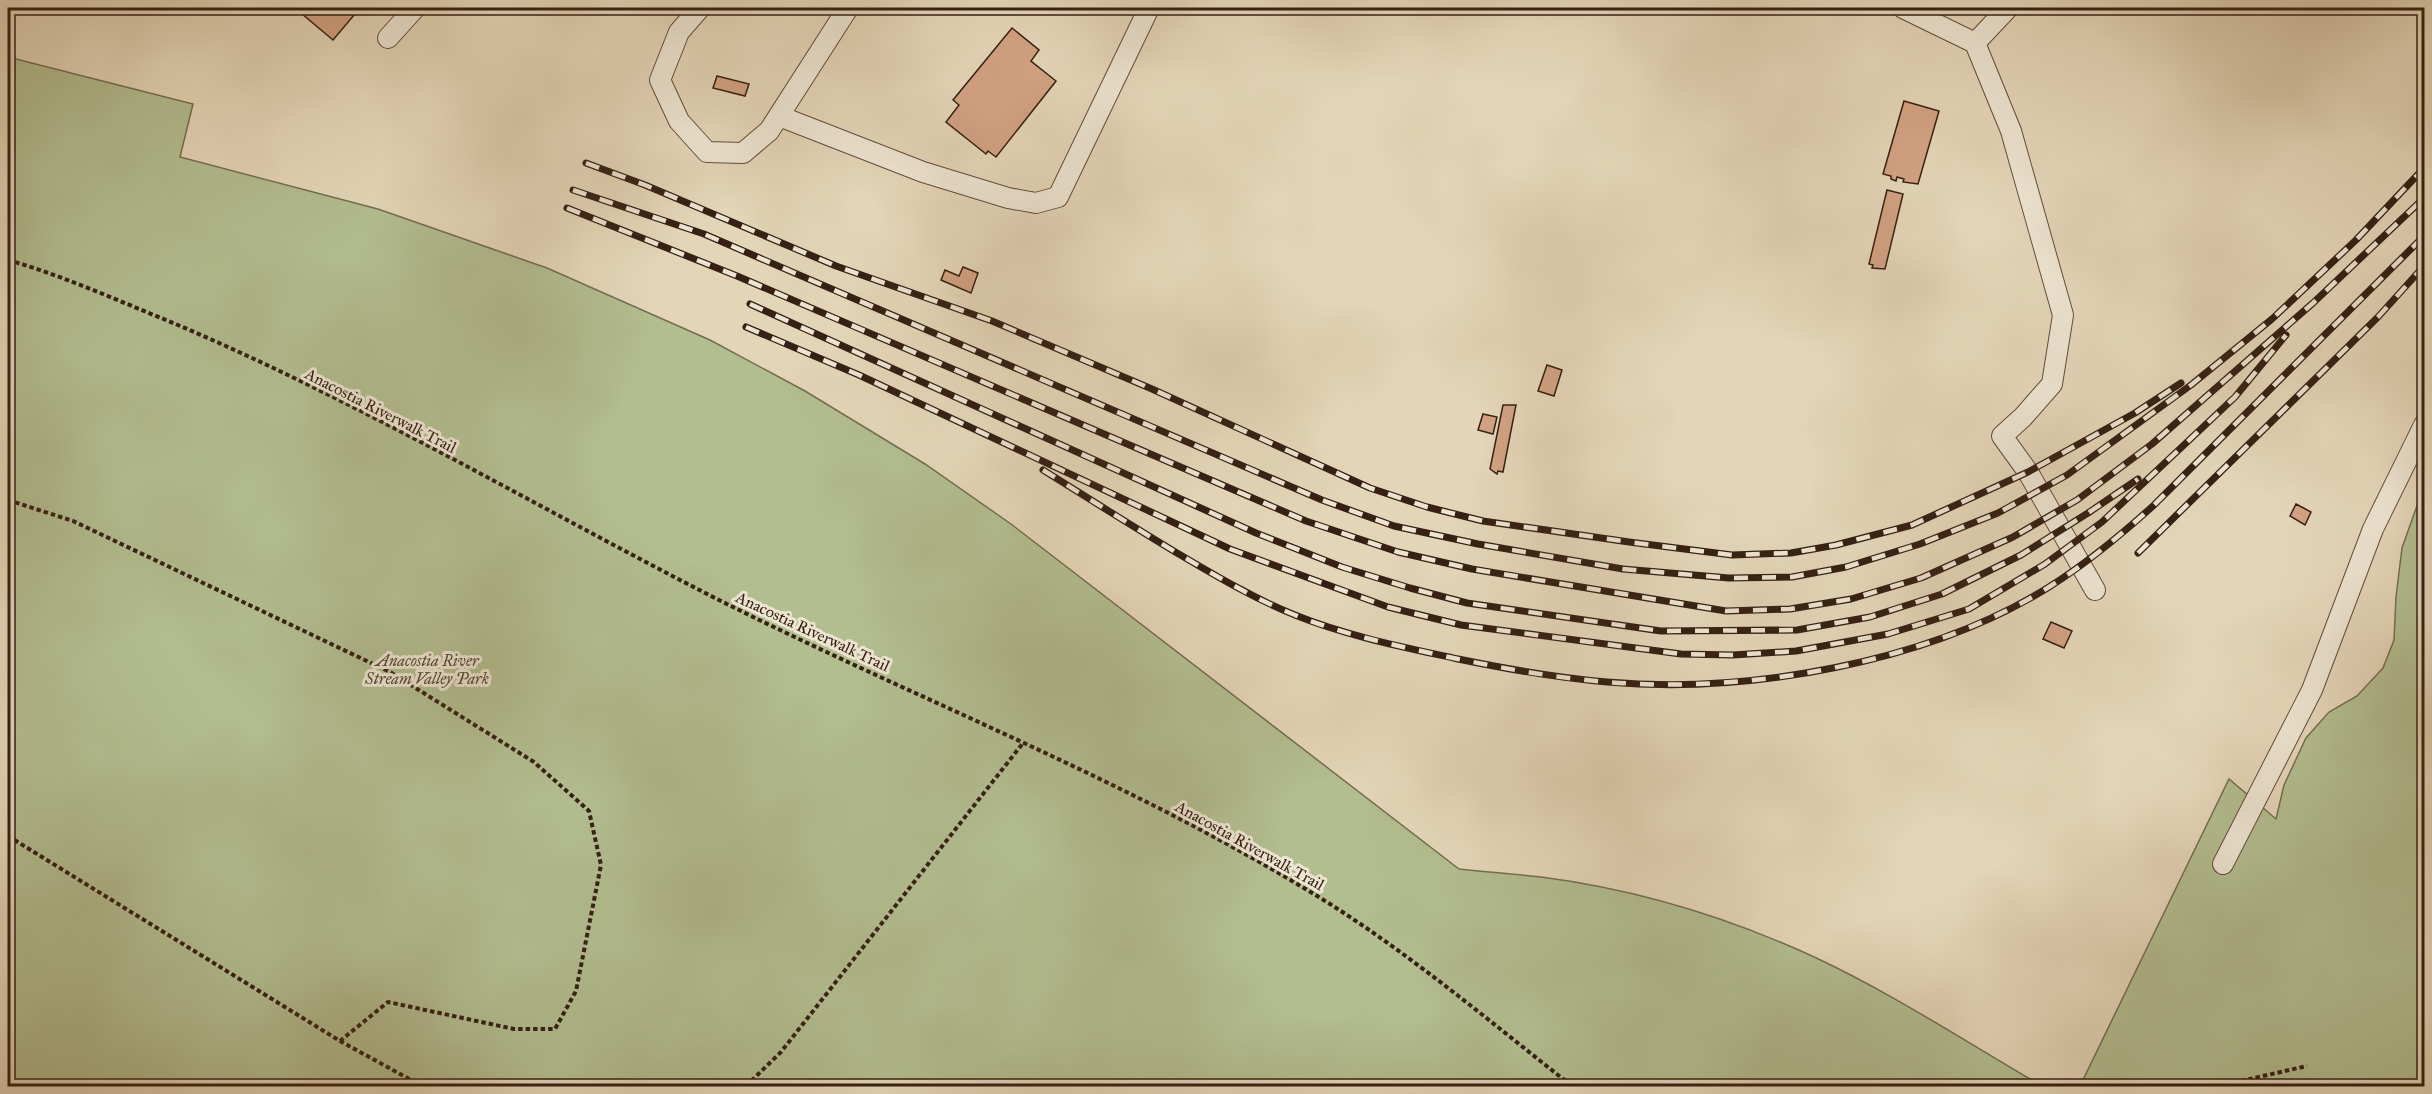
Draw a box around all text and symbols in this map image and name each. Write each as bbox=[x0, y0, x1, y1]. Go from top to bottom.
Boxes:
street label: Anacostia Riverwalk Trail bbox=[301, 364, 460, 457]
street label: Anacostia Riverwalk Trail bbox=[732, 587, 893, 676]
park label: Anacostia River Stream Valley Park bbox=[364, 651, 489, 688]
street label: Anacostia Riverwalk Trail bbox=[1171, 796, 1328, 895]

